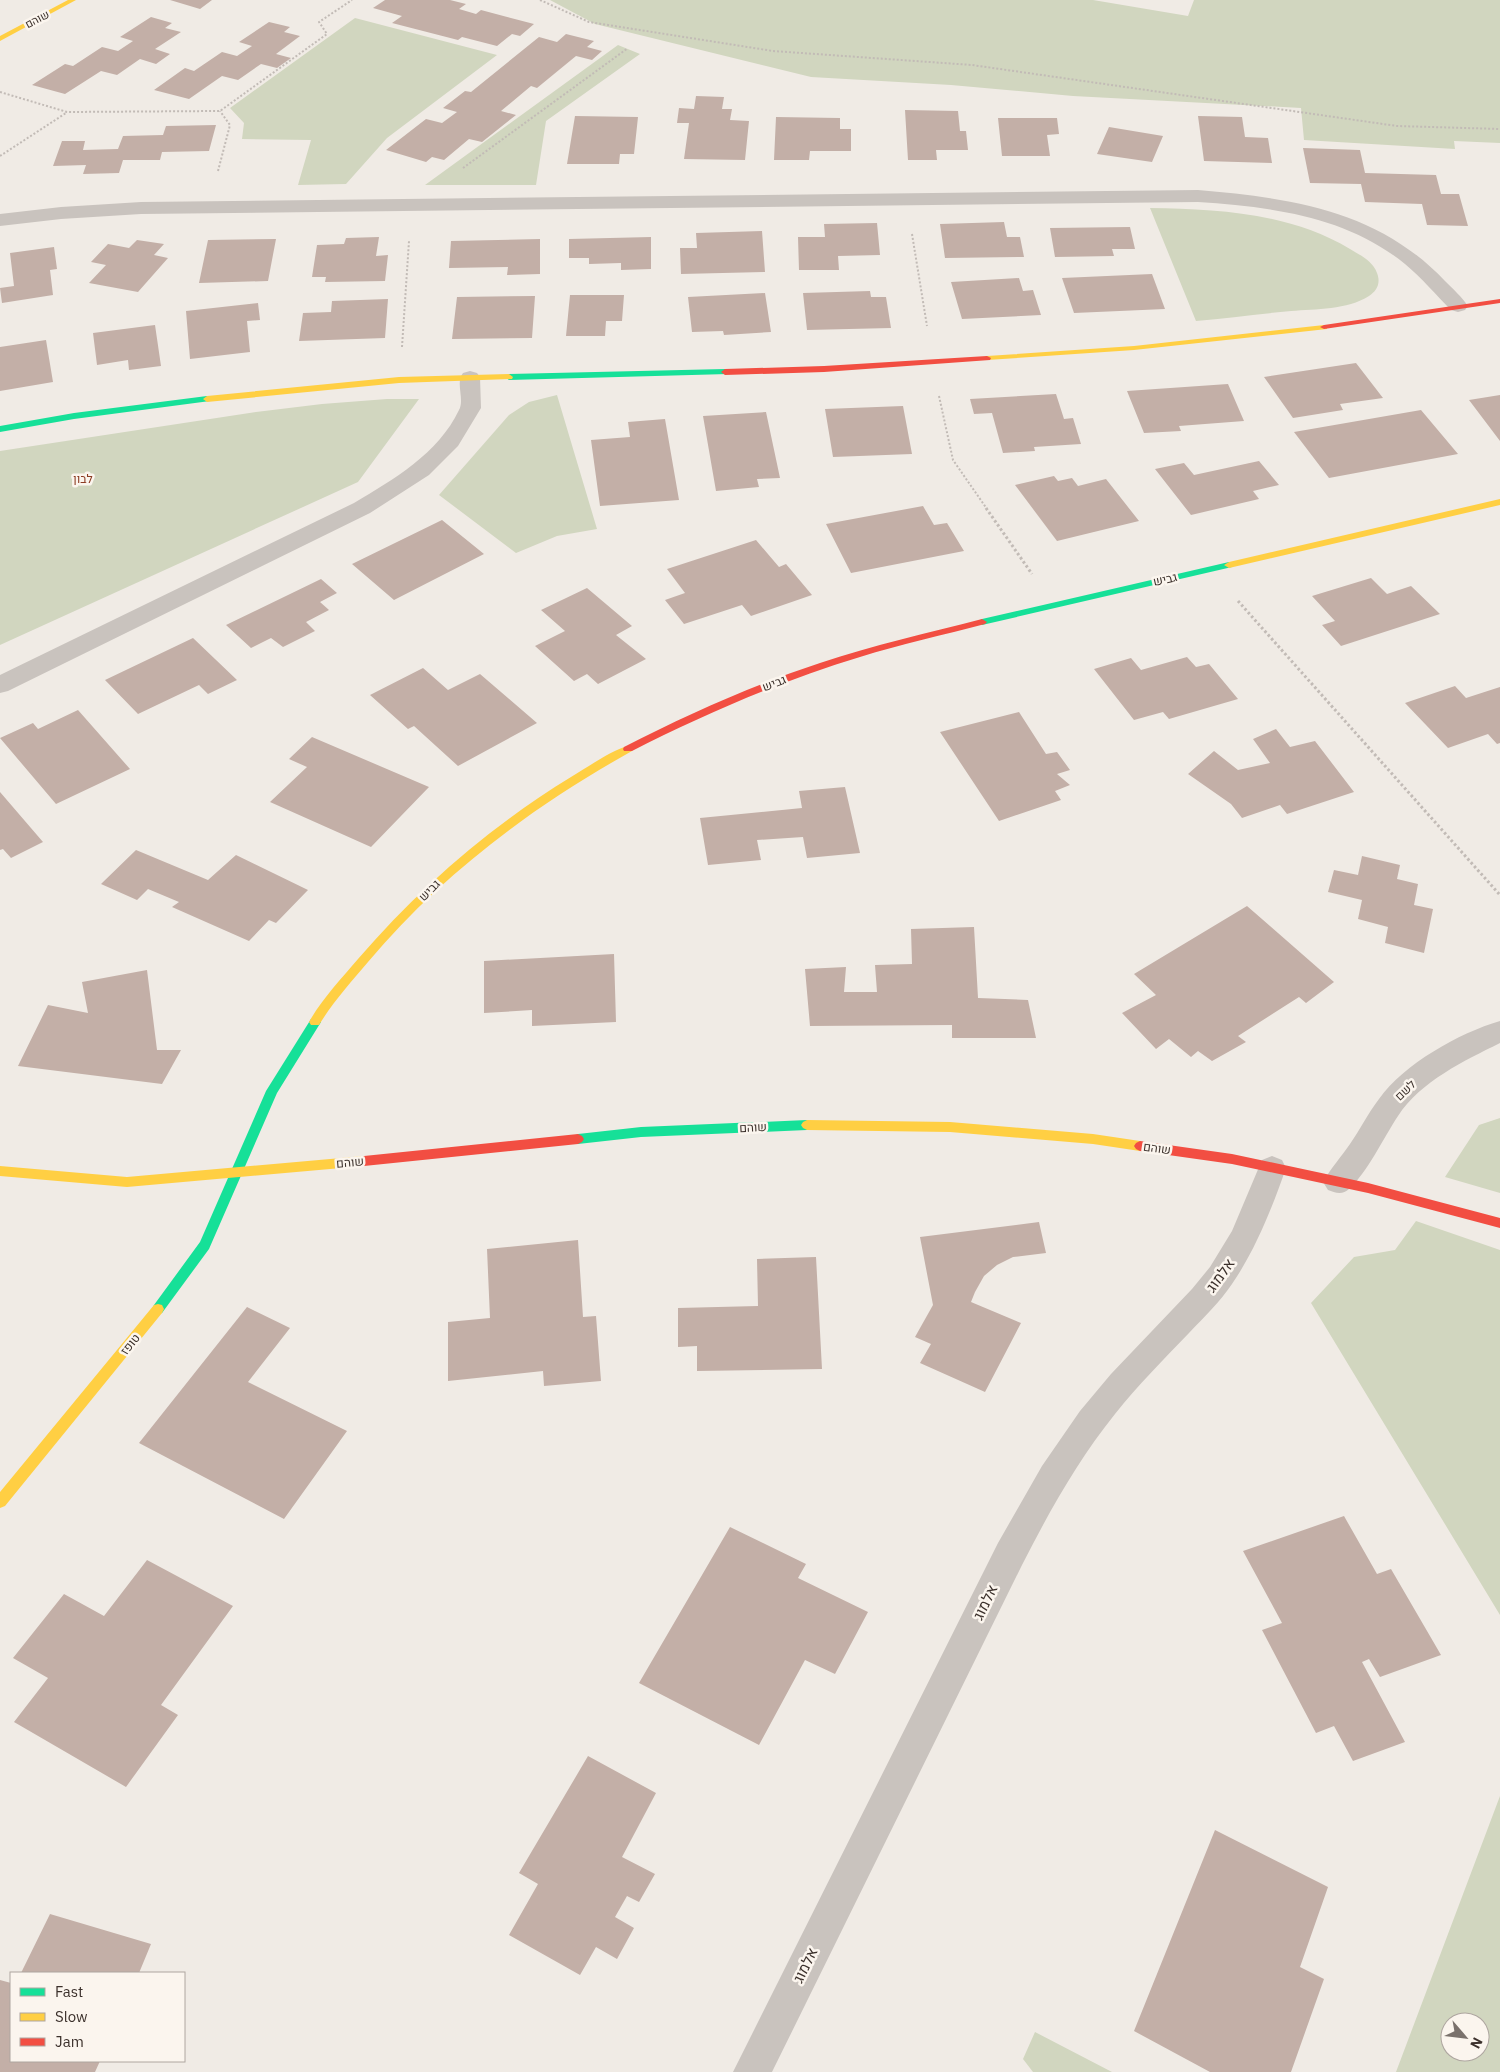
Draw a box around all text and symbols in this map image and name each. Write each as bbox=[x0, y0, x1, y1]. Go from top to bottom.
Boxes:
street label: שוהם bbox=[22, 7, 52, 31]
district label: לבון bbox=[73, 471, 93, 486]
street label: גביש bbox=[1152, 569, 1179, 589]
street label: גביש bbox=[760, 672, 788, 694]
street label: גביש bbox=[415, 876, 443, 904]
street label: לשם bbox=[1391, 1077, 1419, 1103]
street label: שוהם bbox=[739, 1119, 767, 1135]
street label: שוהם bbox=[1142, 1139, 1172, 1157]
street label: שוהם bbox=[336, 1153, 364, 1171]
street label: אלמוג bbox=[1201, 1254, 1239, 1296]
street label: טופז bbox=[117, 1330, 143, 1358]
street label: אלמוג bbox=[968, 1581, 1002, 1623]
street label: אלמוג bbox=[788, 1944, 822, 1986]
legend bbox=[10, 1972, 185, 2062]
text: Fast bbox=[55, 1982, 83, 2001]
text: Slow bbox=[55, 2007, 88, 2026]
north arrow bbox=[1440, 2012, 1490, 2062]
text: Jam bbox=[55, 2032, 84, 2051]
text: N bbox=[1466, 2034, 1487, 2052]

